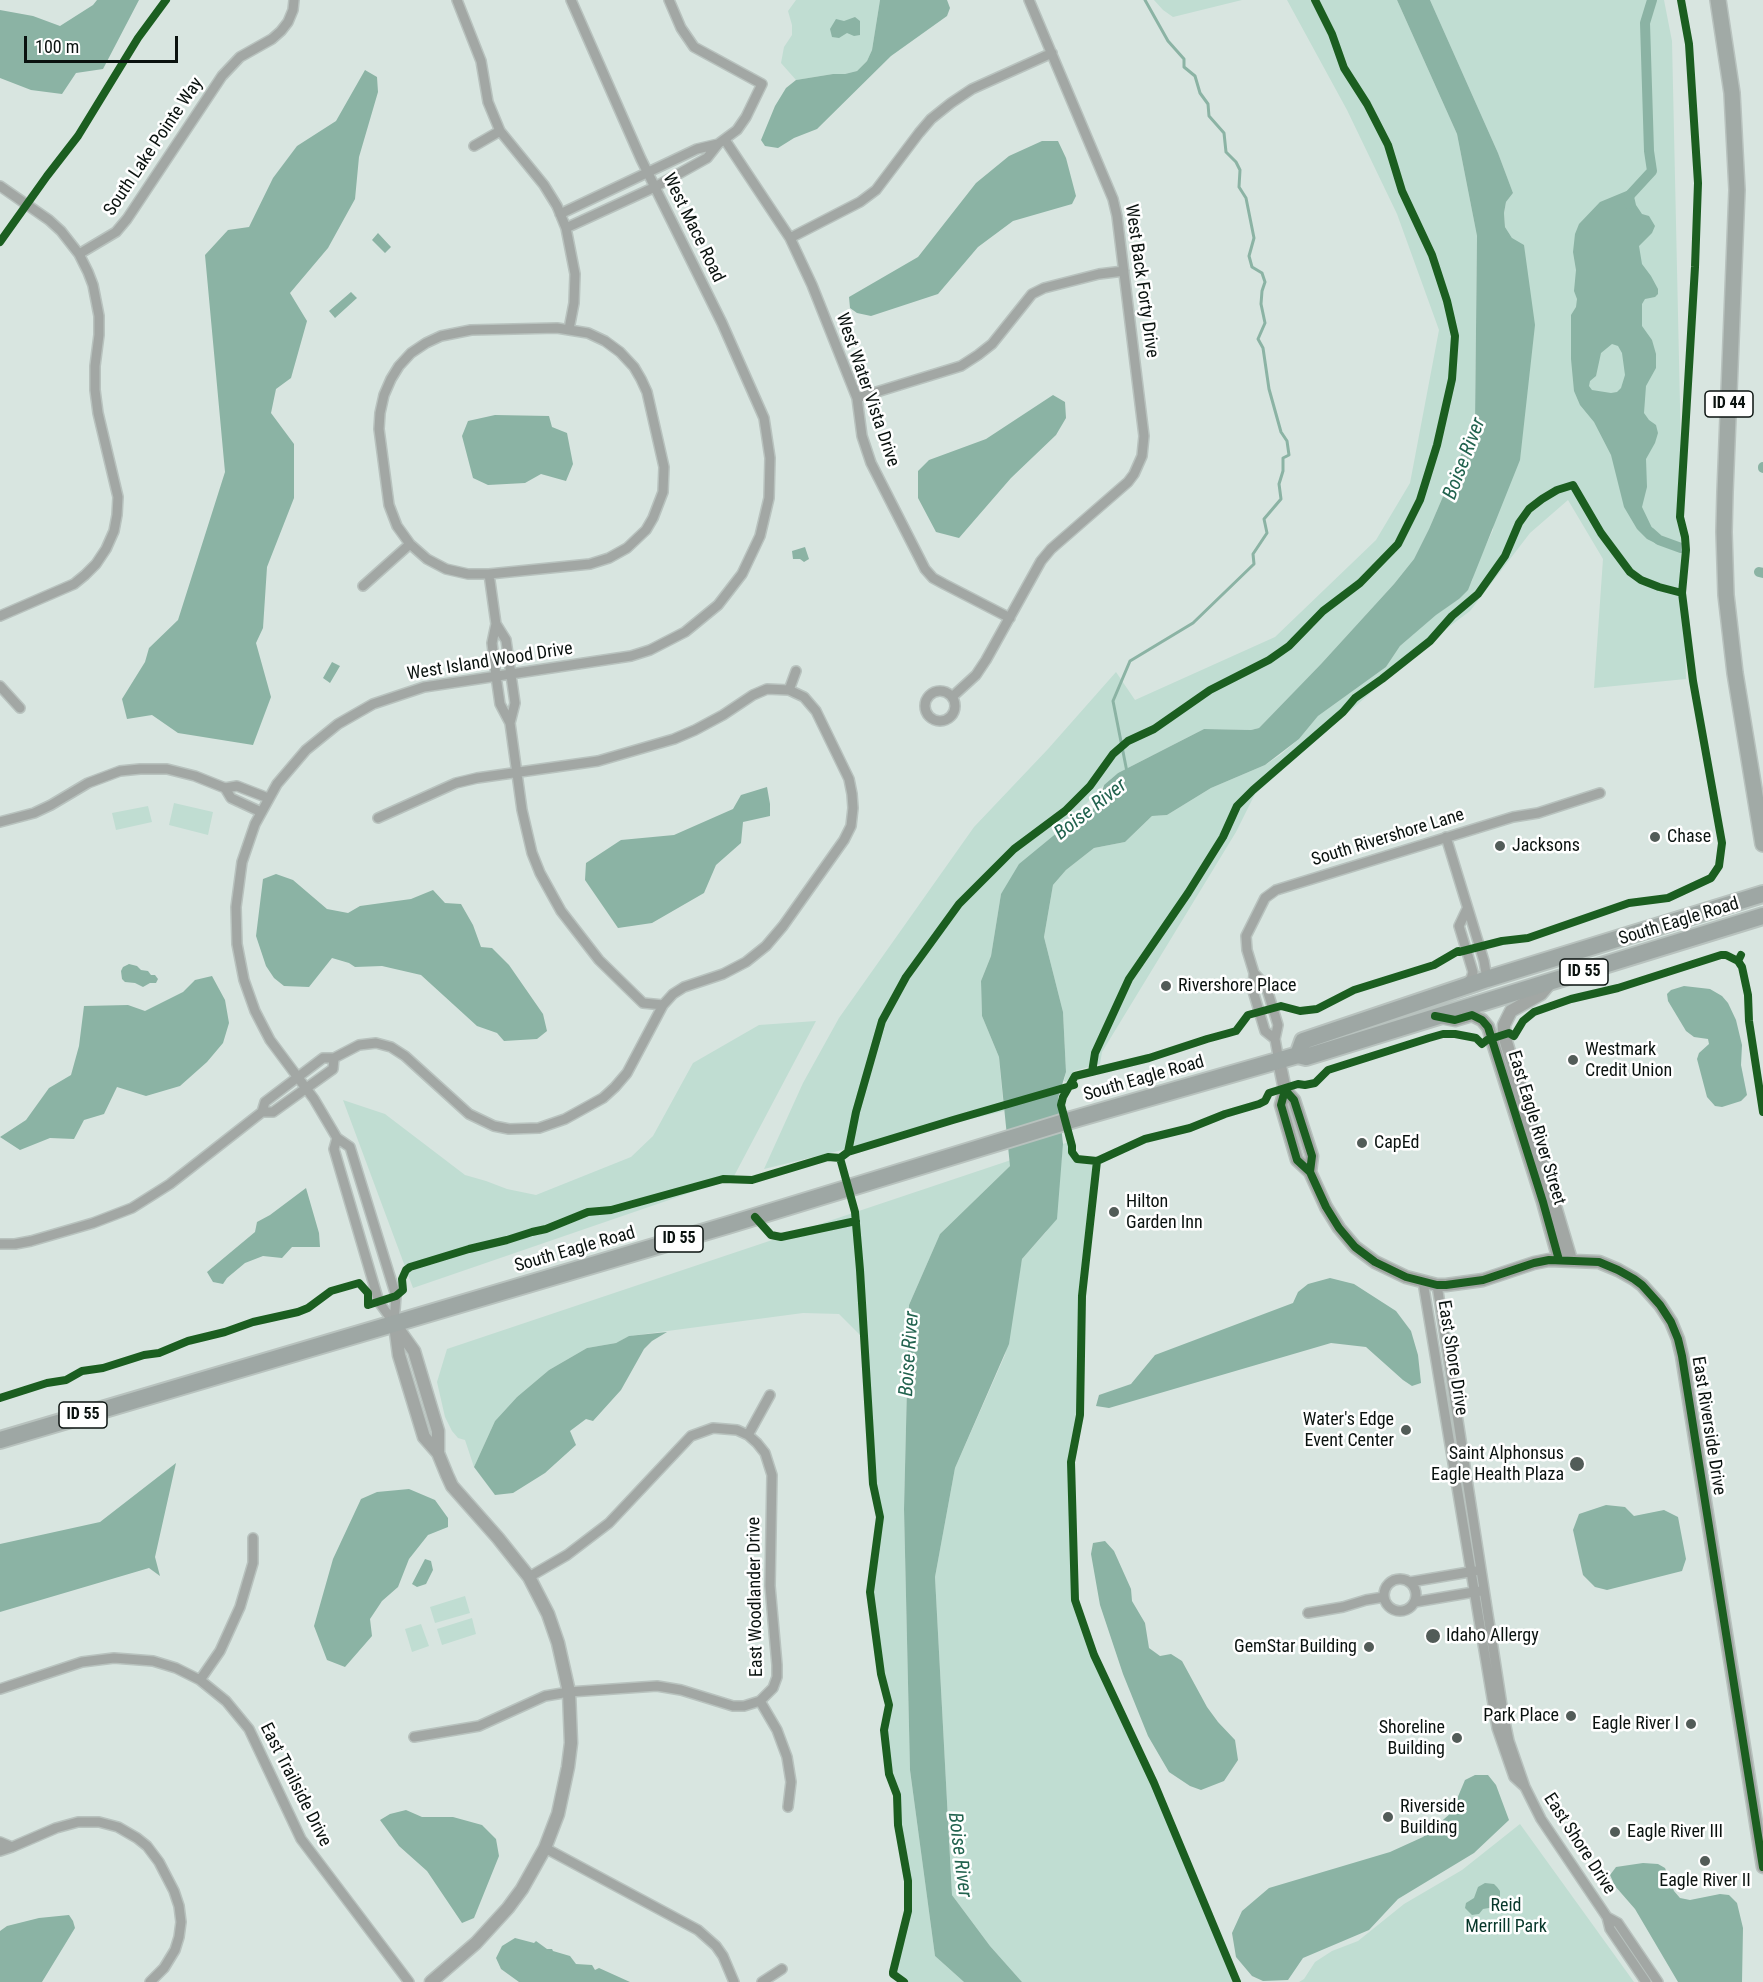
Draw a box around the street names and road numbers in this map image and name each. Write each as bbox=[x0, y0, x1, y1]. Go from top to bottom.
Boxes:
street label: South Lake Pointe Way bbox=[100, 74, 208, 220]
street label: West Mace Road bbox=[657, 170, 729, 286]
street label: West Back Forty Drive bbox=[1120, 203, 1162, 359]
street label: West Water Vista Drive bbox=[831, 310, 903, 470]
road number: ID 44 bbox=[1705, 391, 1753, 417]
street label: West Island Wood Drive bbox=[406, 638, 574, 686]
street label: South Rivershore Lane bbox=[1309, 804, 1467, 872]
street label: South Eagle Road bbox=[1616, 893, 1742, 951]
road number: ID 55 bbox=[1560, 959, 1608, 985]
street label: East Eagle River Street bbox=[1502, 1048, 1570, 1208]
street label: South Eagle Road bbox=[1081, 1051, 1207, 1107]
street label: South Eagle Road bbox=[512, 1222, 638, 1278]
road number: ID 55 bbox=[655, 1226, 703, 1252]
street label: East Shore Drive bbox=[1432, 1299, 1472, 1417]
street label: East Riverside Drive bbox=[1686, 1355, 1730, 1497]
road number: ID 55 bbox=[59, 1402, 107, 1428]
street label: East Woodlander Drive bbox=[744, 1517, 768, 1677]
street label: East Trailside Drive bbox=[255, 1720, 335, 1850]
street label: East Shore Drive bbox=[1538, 1789, 1620, 1899]

